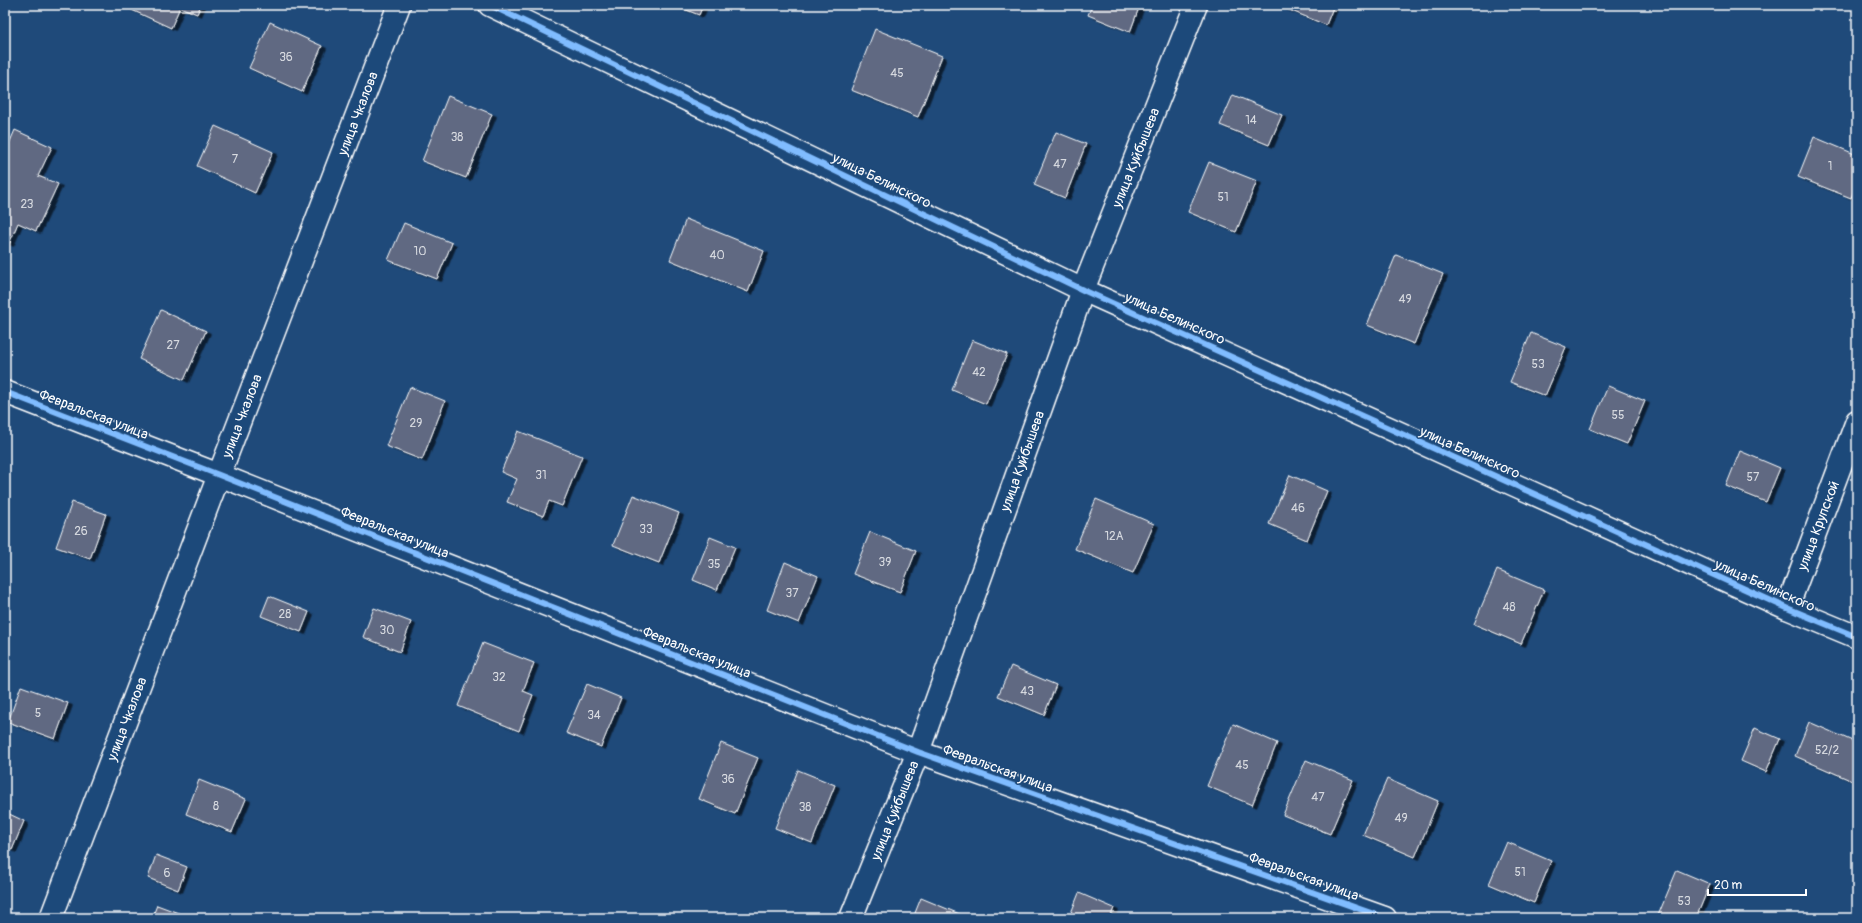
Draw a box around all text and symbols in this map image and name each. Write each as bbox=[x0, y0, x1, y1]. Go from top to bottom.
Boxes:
house number: 36 bbox=[279, 50, 293, 65]
house number: 45 bbox=[890, 66, 904, 81]
street label: улица Чкалова bbox=[334, 69, 382, 159]
street label: улица Куйбышева bbox=[1108, 105, 1163, 211]
house number: 14 bbox=[1245, 113, 1257, 128]
house number: 38 bbox=[451, 130, 463, 145]
street label: улица Белинского bbox=[829, 149, 934, 212]
house number: 7 bbox=[232, 152, 239, 167]
house number: 47 bbox=[1053, 157, 1067, 172]
house number: 1 bbox=[1828, 159, 1832, 174]
house number: 51 bbox=[1217, 190, 1229, 205]
house number: 23 bbox=[20, 197, 34, 212]
house number: 10 bbox=[414, 244, 426, 259]
house number: 40 bbox=[709, 248, 725, 263]
street label: улица Белинского bbox=[1121, 288, 1228, 348]
house number: 49 bbox=[1398, 292, 1412, 307]
house number: 27 bbox=[166, 338, 180, 353]
house number: 53 bbox=[1531, 357, 1545, 372]
house number: 42 bbox=[972, 365, 986, 380]
street label: улица Чкалова bbox=[218, 372, 266, 461]
street label: Февральская улица bbox=[37, 386, 151, 443]
street label: улица Куйбышева bbox=[996, 408, 1048, 515]
house number: 55 bbox=[1611, 408, 1625, 423]
house number: 29 bbox=[410, 416, 422, 431]
street label: улица Белинского bbox=[1416, 422, 1523, 482]
house number: 31 bbox=[535, 468, 547, 483]
house number: 57 bbox=[1747, 470, 1760, 485]
street label: улица Крупской bbox=[1793, 479, 1843, 574]
house number: 46 bbox=[1291, 501, 1305, 516]
street label: Февральская улица bbox=[338, 503, 452, 562]
house number: 33 bbox=[639, 522, 653, 537]
house number: 26 bbox=[74, 524, 88, 539]
house number: 12А bbox=[1104, 529, 1124, 544]
house number: 39 bbox=[879, 555, 891, 570]
street label: улица Белинского bbox=[1711, 555, 1818, 615]
house number: 35 bbox=[707, 557, 721, 572]
house number: 37 bbox=[785, 586, 799, 601]
house number: 48 bbox=[1502, 600, 1516, 615]
house number: 28 bbox=[279, 607, 291, 622]
house number: 30 bbox=[380, 623, 394, 638]
street label: Февральская улица bbox=[640, 623, 754, 682]
house number: 32 bbox=[492, 670, 506, 685]
street label: улица Чкалова bbox=[103, 675, 151, 764]
house number: 43 bbox=[1020, 684, 1034, 699]
house number: 5 bbox=[35, 706, 41, 721]
house number: 34 bbox=[587, 708, 601, 723]
street label: Февральская улица bbox=[941, 741, 1055, 796]
house number: 52/2 bbox=[1815, 743, 1839, 758]
street label: улица Куйбышева bbox=[867, 758, 923, 864]
house number: 45 bbox=[1235, 758, 1249, 773]
house number: 36 bbox=[721, 772, 735, 787]
house number: 47 bbox=[1311, 790, 1325, 805]
house number: 8 bbox=[213, 799, 219, 814]
house number: 38 bbox=[799, 800, 811, 815]
house number: 49 bbox=[1394, 811, 1408, 826]
street label: Февральская улица bbox=[1247, 849, 1361, 904]
house number: 51 bbox=[1514, 865, 1526, 880]
house number: 6 bbox=[164, 866, 171, 881]
scale bar bbox=[1708, 871, 1806, 897]
text: 20 m bbox=[1714, 878, 1743, 893]
house number: 53 bbox=[1677, 894, 1691, 909]

